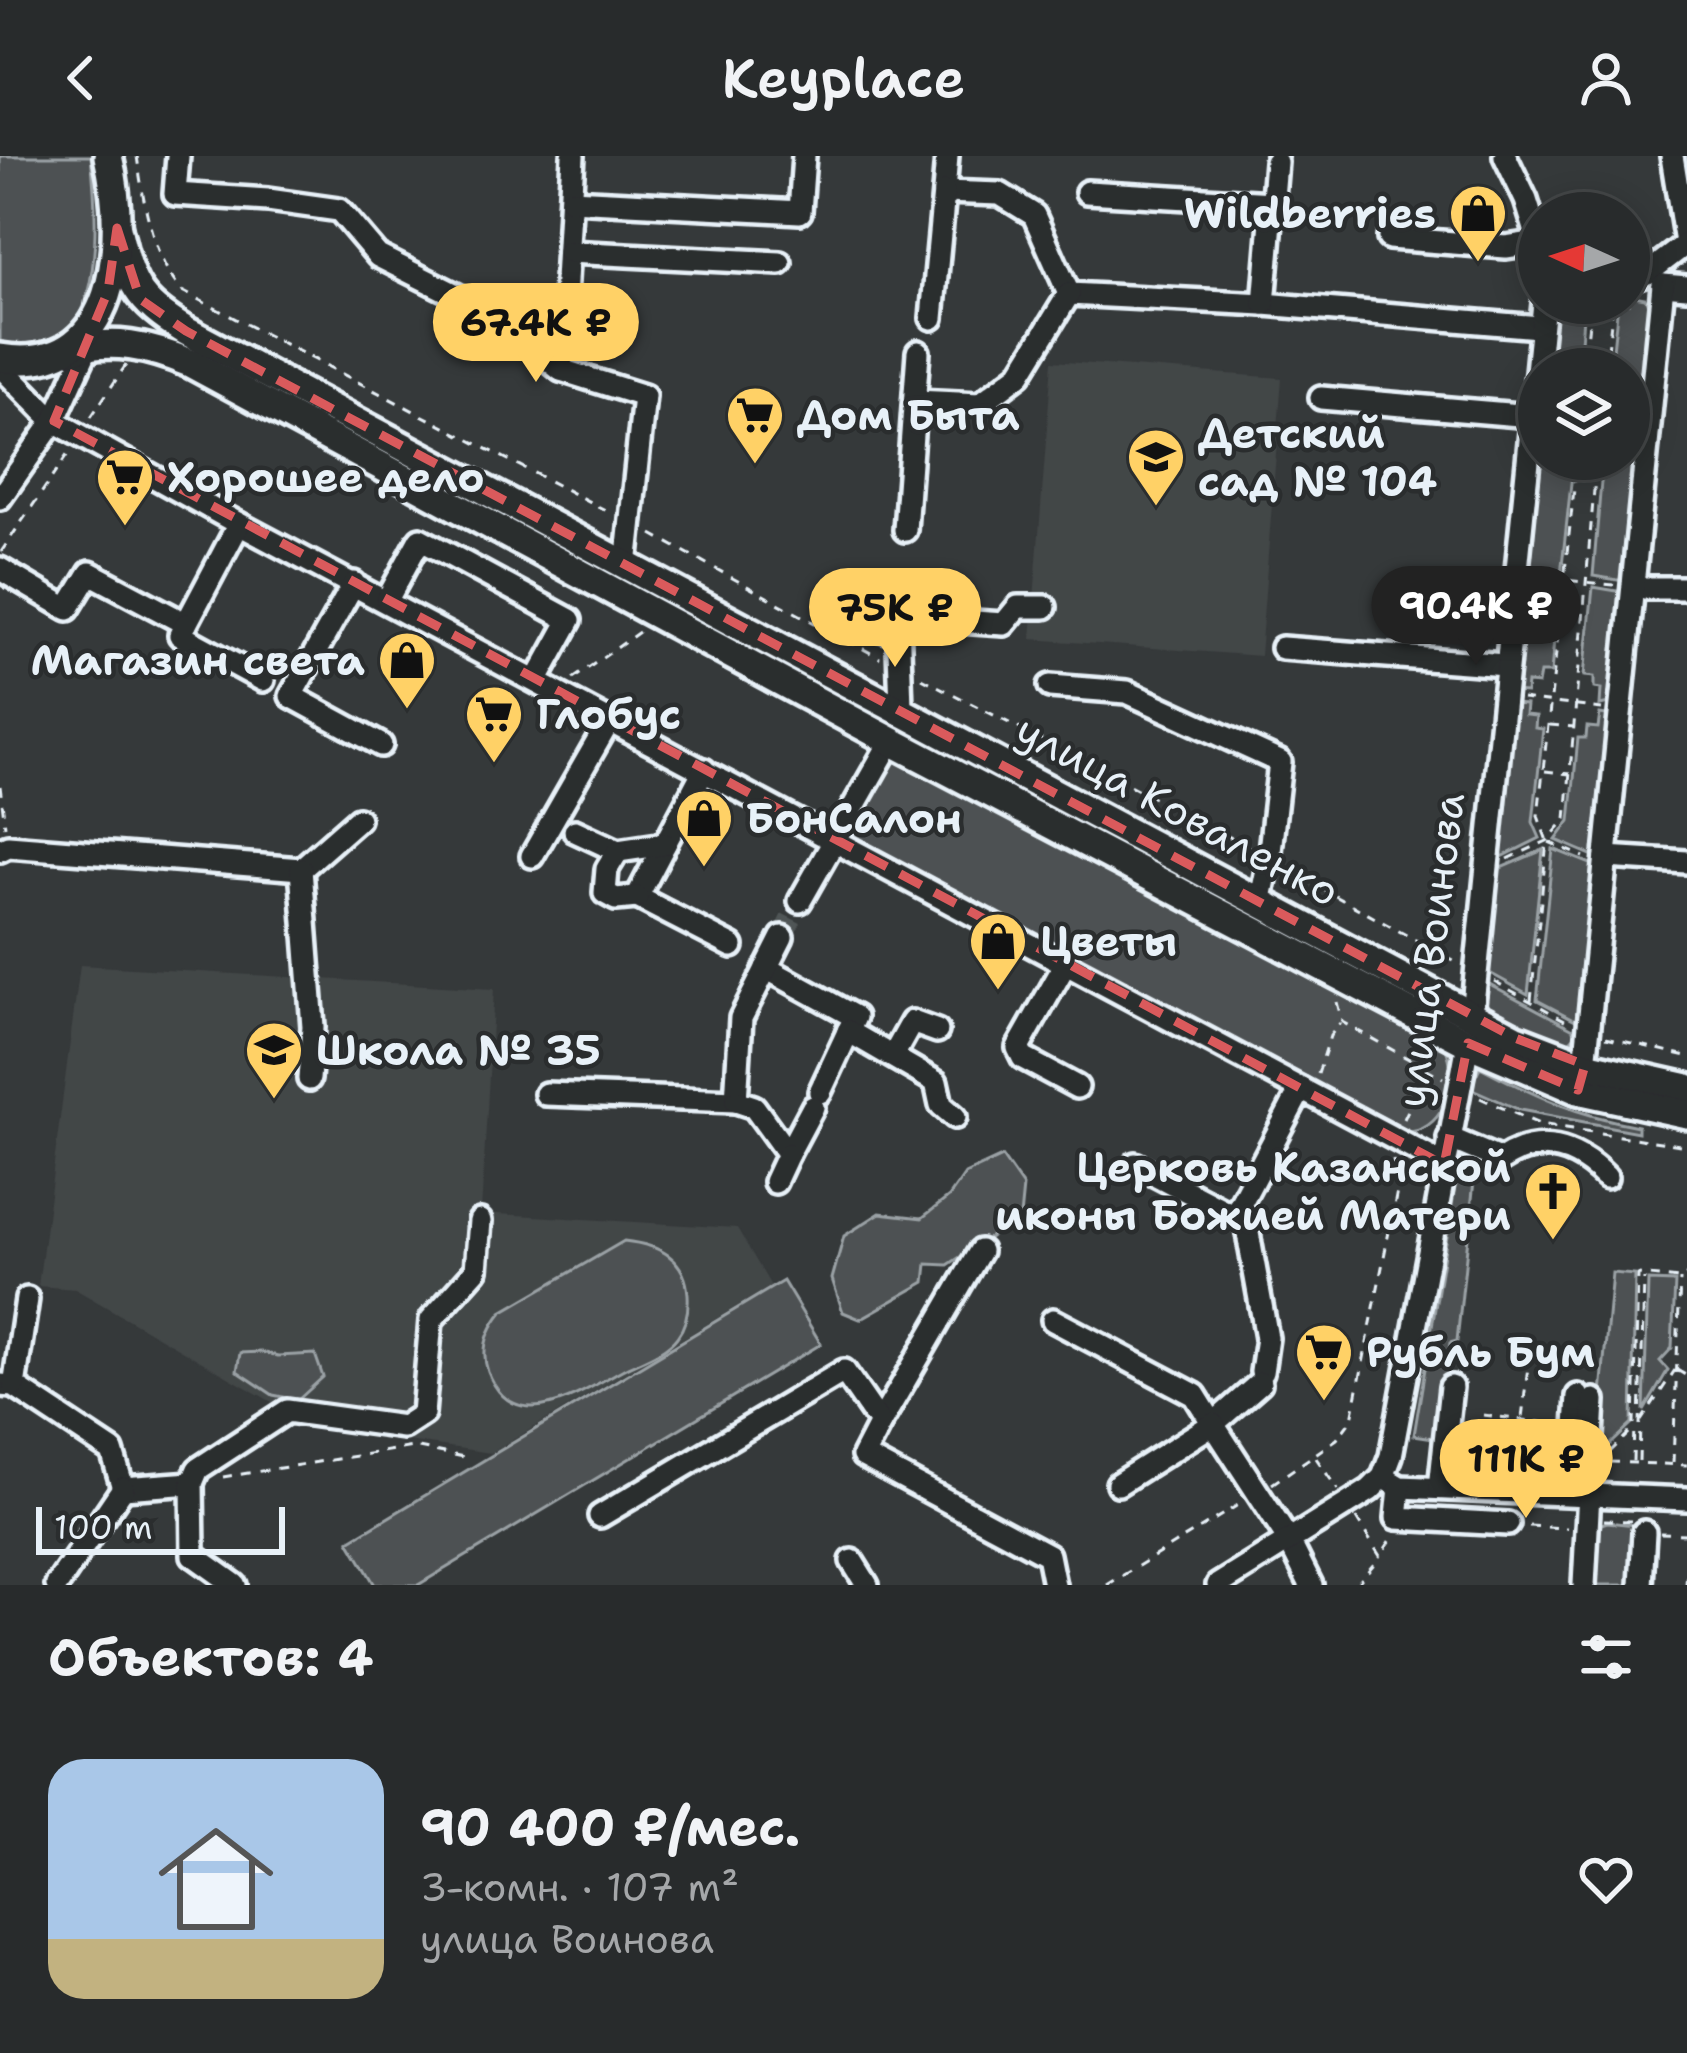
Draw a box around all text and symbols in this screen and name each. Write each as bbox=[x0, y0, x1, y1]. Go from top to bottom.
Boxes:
text: Keyplace bbox=[722, 42, 965, 114]
icon: back bbox=[48, 45, 114, 111]
icon: person bbox=[1573, 45, 1639, 111]
shop icon: Wildberries bbox=[1447, 182, 1509, 264]
place label: Wildberries bbox=[1184, 185, 1436, 241]
north arrow bbox=[1518, 192, 1650, 324]
map controls bbox=[1518, 192, 1650, 480]
pin: 67.4K ₽ bbox=[425, 283, 647, 385]
text: 67.4K ₽ bbox=[460, 296, 612, 348]
button: layers bbox=[1518, 348, 1650, 480]
supermarket icon: Дом Быта bbox=[724, 384, 786, 466]
place label: Дом Быта bbox=[797, 387, 1020, 443]
place label: Детский сад № 104 bbox=[1198, 405, 1437, 509]
school or university icon: Детский сад № 104 bbox=[1125, 426, 1187, 508]
supermarket icon: Хорошее дело bbox=[94, 446, 156, 528]
place label: Хорошее дело bbox=[167, 449, 485, 505]
pin: 90.4K ₽ bbox=[1365, 566, 1587, 668]
pin: 75K ₽ bbox=[811, 568, 979, 670]
text: 90.4K ₽ bbox=[1398, 579, 1554, 631]
text: 75K ₽ bbox=[836, 581, 954, 633]
shop icon: Магазин света bbox=[376, 629, 438, 711]
place label: Магазин света bbox=[30, 632, 365, 688]
supermarket icon: Глобус bbox=[463, 683, 525, 765]
place label: Глобус bbox=[536, 686, 681, 742]
street label: улица Коваленко bbox=[1007, 701, 1349, 919]
shop icon: БонСалон bbox=[673, 787, 735, 869]
street label: улица Воинова bbox=[1383, 789, 1477, 1111]
place label: БонСалон bbox=[746, 790, 962, 846]
shop icon: Цветы bbox=[967, 910, 1029, 992]
place label: Цветы bbox=[1040, 913, 1177, 969]
school or university icon: Школа № 35 bbox=[243, 1019, 305, 1101]
place label: Школа № 35 bbox=[316, 1022, 601, 1078]
place label: Церковь Казанской иконы Божией Матери bbox=[995, 1139, 1511, 1243]
church icon: Церковь Казанской иконы Божией Матери bbox=[1522, 1160, 1584, 1242]
supermarket icon: Рубль Бум bbox=[1293, 1321, 1355, 1403]
place label: Рубль Бум bbox=[1366, 1324, 1595, 1380]
pin: 111K ₽ bbox=[1428, 1419, 1624, 1521]
text: 111K ₽ bbox=[1467, 1432, 1585, 1484]
scale bar bbox=[36, 1501, 285, 1554]
text: 100 m bbox=[54, 1505, 153, 1550]
text: Объектов: 4 bbox=[48, 1623, 374, 1691]
icon: filters bbox=[1573, 1624, 1639, 1690]
text: 90 400 ₽/мес. bbox=[420, 1793, 800, 1861]
icon: home bbox=[144, 1807, 288, 1951]
icon: heart bbox=[1573, 1846, 1639, 1912]
text: 3-комн. · 107 m² bbox=[420, 1861, 739, 1913]
text: улица Воинова bbox=[420, 1913, 714, 1965]

